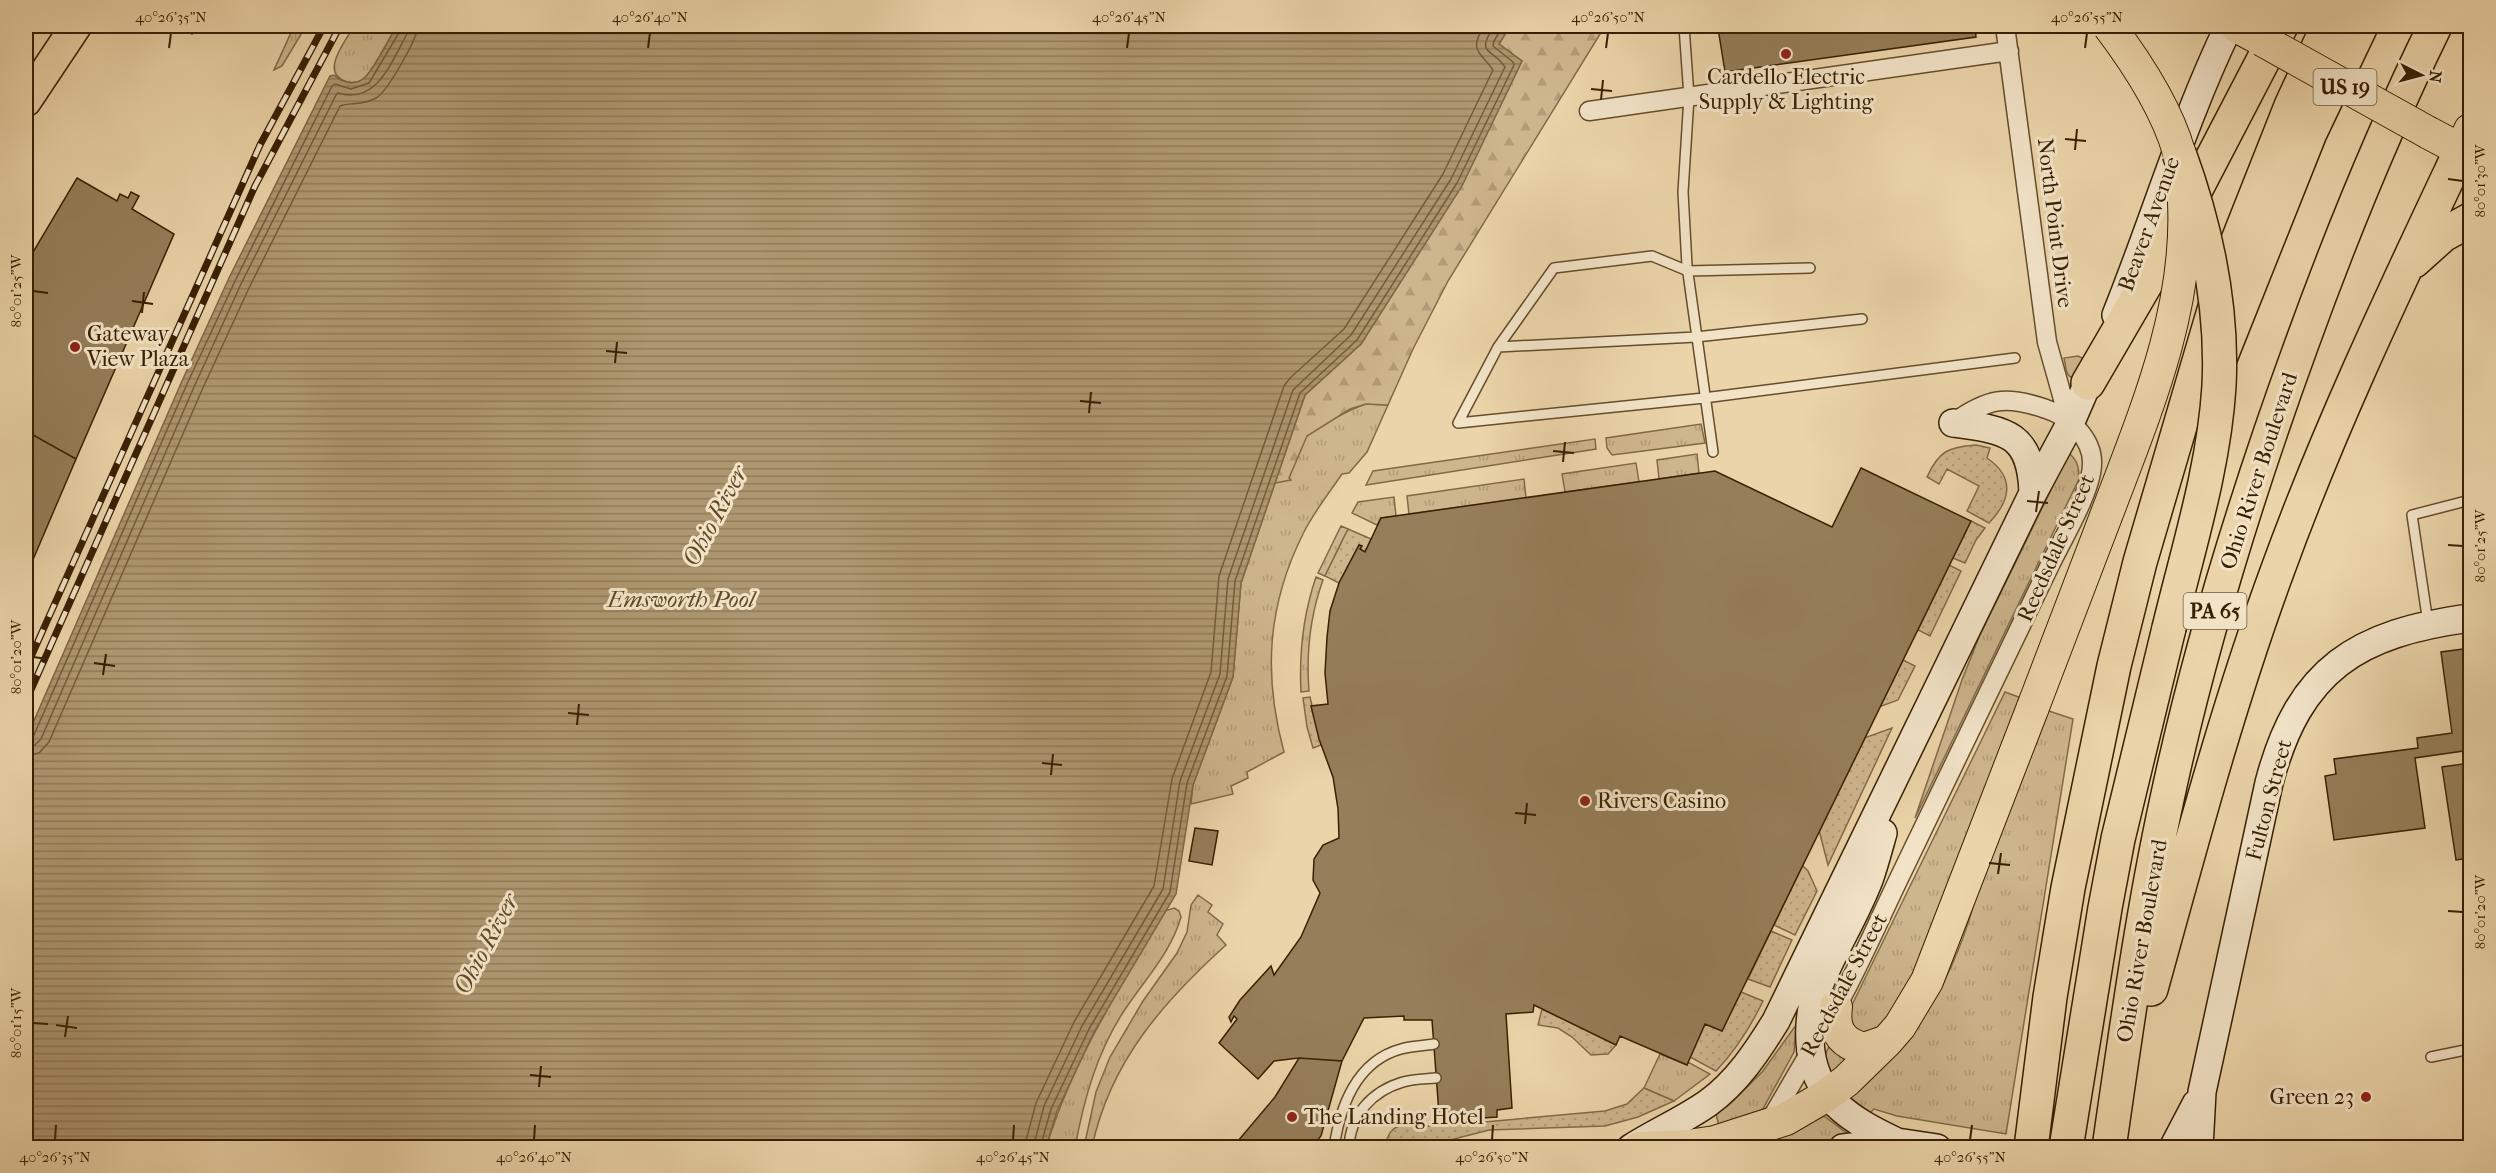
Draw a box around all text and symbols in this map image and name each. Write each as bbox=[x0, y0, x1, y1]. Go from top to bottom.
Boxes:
text: 40°26'35"N bbox=[135, 8, 207, 26]
text: 40°26'40"N bbox=[612, 8, 689, 26]
text: 40°26'45"N bbox=[1092, 8, 1167, 26]
text: 40°26'50"N bbox=[1571, 8, 1645, 26]
text: 40°26'55"N bbox=[2051, 8, 2123, 26]
north arrow bbox=[2391, 45, 2451, 105]
marker: Cardello Electric Supply & Lighting bbox=[1779, 47, 1793, 61]
place label: Cardello Electric Supply & Lighting bbox=[1699, 64, 1874, 115]
road number: US 19 bbox=[2314, 69, 2376, 105]
text: N bbox=[2425, 69, 2446, 84]
street label: North Point Drive bbox=[2032, 137, 2078, 310]
text: 80°01'30"W bbox=[2471, 143, 2489, 218]
street label: Beaver Avenue bbox=[2113, 153, 2185, 295]
text: 80°01'25"W bbox=[7, 253, 25, 327]
place label: Gateway View Plaza bbox=[86, 321, 190, 372]
marker: Gateway View Plaza bbox=[68, 340, 82, 354]
street label: Ohio River Boulevard bbox=[2215, 368, 2303, 573]
water label: Ohio River bbox=[677, 459, 754, 571]
street label: Reedsdale Street bbox=[2012, 470, 2100, 626]
text: 80°01'25"W bbox=[2471, 508, 2489, 582]
water label: Emsworth Pool bbox=[605, 585, 758, 613]
road number: PA 65 bbox=[2184, 593, 2246, 629]
text: 80°01'20"W bbox=[7, 618, 25, 694]
street label: Fulton Street bbox=[2240, 736, 2298, 864]
place label: Rivers Casino bbox=[1597, 788, 1726, 814]
marker: Rivers Casino bbox=[1578, 794, 1592, 808]
street label: Ohio River Boulevard bbox=[2111, 836, 2173, 1045]
text: 80°01'20"W bbox=[2471, 873, 2489, 949]
water label: Ohio River bbox=[448, 887, 525, 999]
street label: Reedsdale Street bbox=[1795, 908, 1893, 1061]
text: 80°01'15"W bbox=[7, 987, 25, 1058]
place label: Green 23 bbox=[2270, 1084, 2354, 1110]
marker: Green 23 bbox=[2359, 1090, 2373, 1104]
place label: The Landing Hotel bbox=[1304, 1104, 1484, 1130]
marker: The Landing Hotel bbox=[1285, 1110, 1299, 1124]
text: 40°26'35"N bbox=[19, 1148, 91, 1166]
text: 40°26'40"N bbox=[496, 1148, 573, 1166]
text: 40°26'45"N bbox=[976, 1148, 1051, 1166]
text: 40°26'50"N bbox=[1455, 1148, 1529, 1166]
text: 40°26'55"N bbox=[1934, 1148, 2006, 1166]

